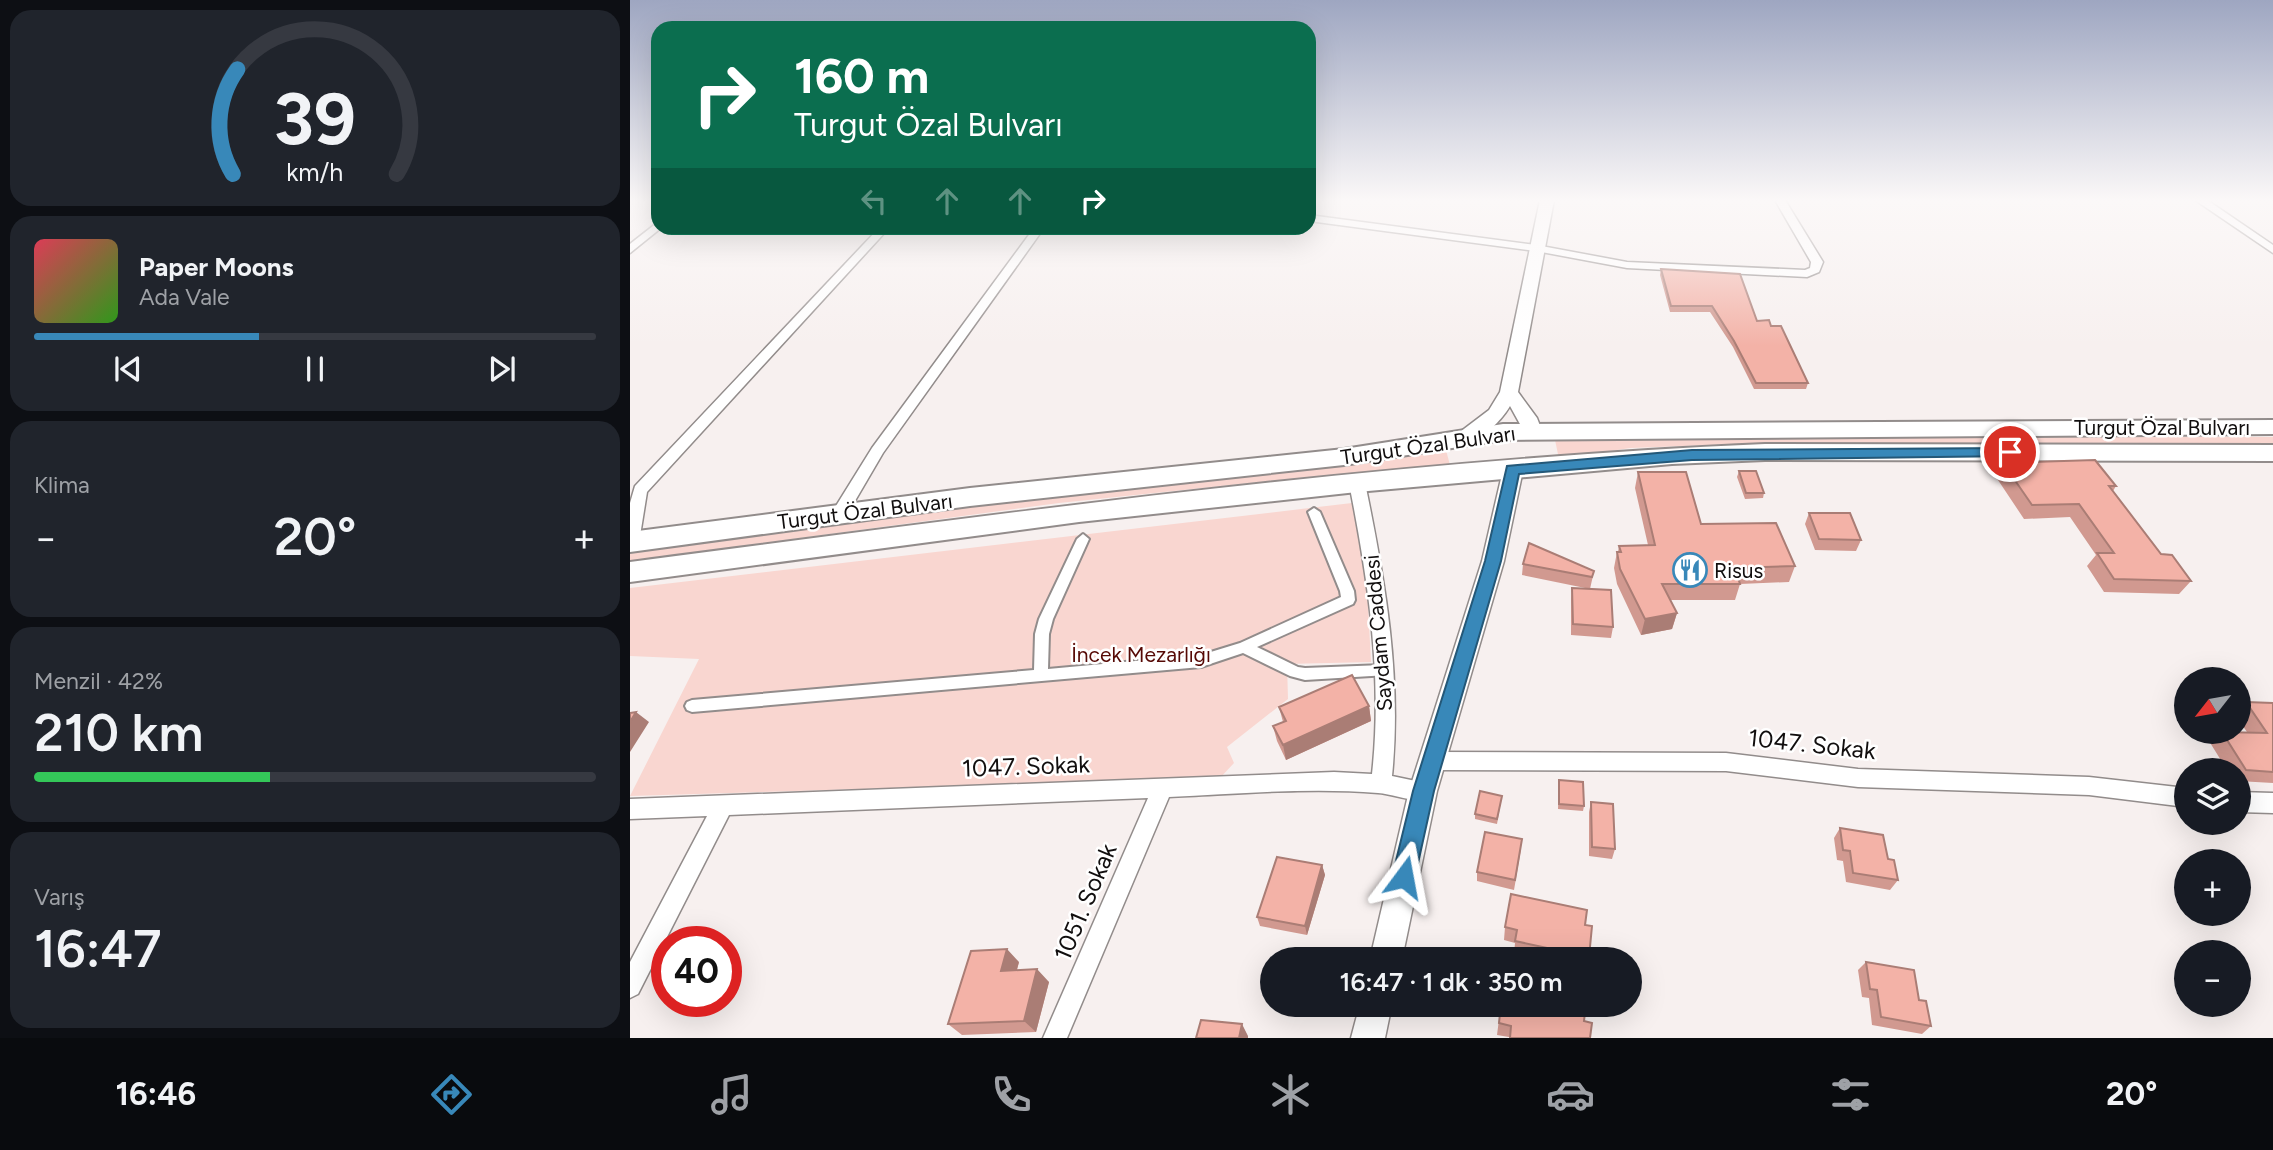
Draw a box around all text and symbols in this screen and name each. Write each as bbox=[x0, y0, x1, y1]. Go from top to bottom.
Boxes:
text: 160 m bbox=[794, 46, 929, 105]
icon: right bbox=[679, 49, 770, 140]
text: 39 bbox=[274, 75, 356, 162]
text: Turgut Özal Bulvarı bbox=[794, 106, 1063, 144]
text: km/h bbox=[286, 157, 344, 187]
icon: left bbox=[855, 182, 893, 220]
icon: ahead bbox=[928, 182, 966, 220]
icon: ahead bbox=[1001, 182, 1039, 220]
icon: right bbox=[1074, 182, 1112, 220]
text: Paper Moons bbox=[139, 251, 294, 283]
text: Ada Vale bbox=[139, 283, 230, 311]
icon: previous bbox=[109, 350, 147, 388]
icon: pause bbox=[296, 350, 334, 388]
icon: next bbox=[483, 350, 521, 388]
street label: Turgut Özal Bulvarı bbox=[2074, 415, 2250, 440]
street label: Turgut Özal Bulvarı bbox=[1339, 420, 1517, 470]
pin bbox=[1980, 422, 2040, 482]
icon: arrive bbox=[1991, 433, 2029, 471]
text: Klima bbox=[34, 471, 90, 499]
street label: Turgut Özal Bulvarı bbox=[776, 488, 954, 534]
text: 20° bbox=[274, 506, 356, 568]
text: − bbox=[34, 515, 58, 561]
text: + bbox=[572, 515, 596, 561]
restaurant icon: Risus bbox=[1671, 551, 1709, 589]
street label: Saydam Caddesi bbox=[1359, 554, 1397, 712]
place label: Risus bbox=[1714, 558, 1763, 583]
park label: İncek Mezarlığı bbox=[1071, 642, 1211, 667]
text: Menzil · 42% bbox=[34, 667, 163, 695]
north arrow bbox=[2174, 667, 2250, 744]
map controls bbox=[2174, 667, 2251, 1017]
text: 210 km bbox=[34, 702, 203, 764]
street label: 1047. Sokak bbox=[1747, 723, 1877, 765]
street label: 1047. Sokak bbox=[962, 749, 1091, 783]
button: layers bbox=[2174, 758, 2251, 835]
street label: 1051. Sokak bbox=[1047, 839, 1123, 965]
position arrow bbox=[1367, 840, 1441, 914]
button: + bbox=[2174, 849, 2251, 926]
text: Varış bbox=[34, 883, 85, 911]
text: 16:47 bbox=[34, 918, 161, 980]
speed limit sign: 40 bbox=[651, 926, 742, 1017]
button: − bbox=[2174, 940, 2251, 1017]
text: 16:47 · 1 dk · 350 m bbox=[1339, 966, 1563, 998]
icon: directions bbox=[427, 1070, 476, 1119]
icon: music bbox=[707, 1070, 756, 1119]
icon: phone bbox=[987, 1070, 1036, 1119]
icon: climate bbox=[1266, 1070, 1315, 1119]
icon: car bbox=[1546, 1070, 1595, 1119]
icon: filters bbox=[1826, 1070, 1875, 1119]
text: 16:46 bbox=[115, 1075, 196, 1113]
text: 20° bbox=[2106, 1075, 2157, 1113]

